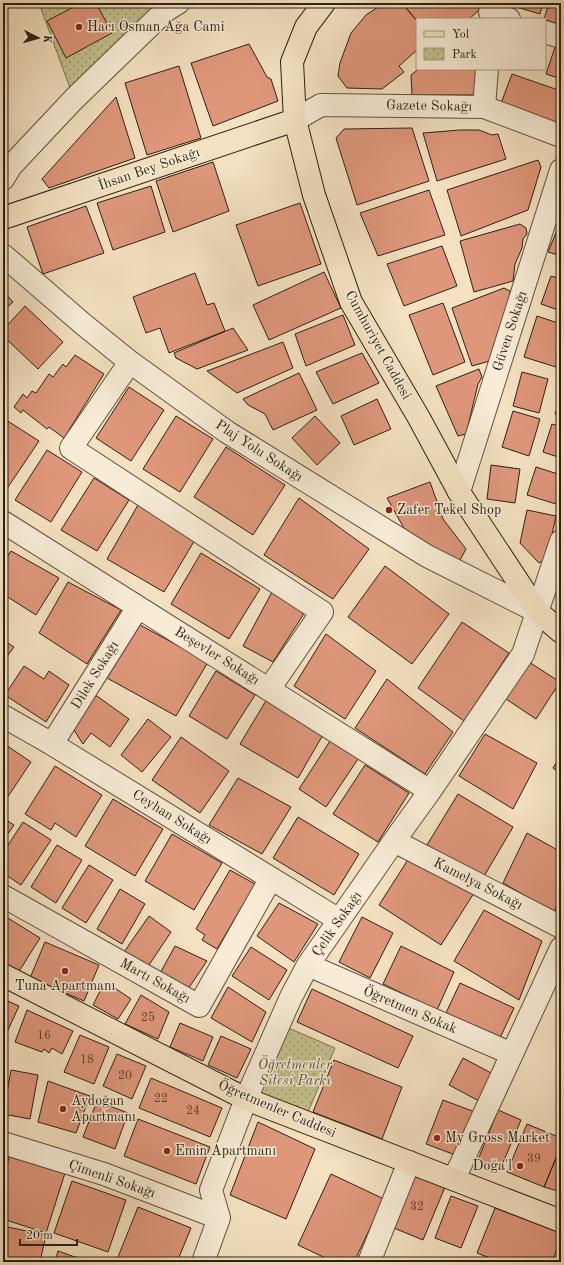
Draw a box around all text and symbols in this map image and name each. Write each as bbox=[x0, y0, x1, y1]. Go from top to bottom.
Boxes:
north arrow bbox=[18, 18, 58, 58]
legend bbox=[416, 18, 546, 70]
place label: Hacı Osman Ağa Cami bbox=[87, 20, 225, 34]
marker: Hacı Osman Ağa Cami bbox=[74, 22, 84, 32]
text: Yol bbox=[452, 29, 469, 41]
text: K bbox=[40, 34, 52, 44]
text: Park bbox=[452, 49, 477, 61]
street label: Gazete Sokağı bbox=[386, 98, 472, 114]
street label: İhsan Bey Sokağı bbox=[96, 142, 202, 193]
street label: Cumhuriyet Caddesi bbox=[342, 288, 414, 402]
street label: Güven Sokağı bbox=[490, 289, 530, 373]
street label: Plaj Yolu Sokağı bbox=[213, 418, 305, 485]
place label: Zafer Tekel Shop bbox=[397, 503, 501, 517]
marker: Zafer Tekel Shop bbox=[384, 505, 394, 515]
street label: Beşevler Sokağı bbox=[172, 624, 262, 688]
street label: Dilek Sokağı bbox=[69, 638, 122, 711]
street label: Ceyhan Sokağı bbox=[130, 787, 214, 847]
street label: Kamelya Sokağı bbox=[431, 856, 525, 913]
street label: Çelik Sokağı bbox=[310, 889, 365, 959]
street label: Martı Sokağı bbox=[117, 956, 193, 1006]
marker: Tuna Apartmanı bbox=[60, 966, 70, 976]
place label: Tuna Apartmanı bbox=[15, 979, 116, 993]
street label: Öğretmen Sokak bbox=[361, 981, 460, 1036]
house number: 25 bbox=[141, 1011, 155, 1024]
house number: 16 bbox=[37, 1030, 51, 1042]
house number: 18 bbox=[80, 1054, 94, 1066]
park label: Öğretmenler Sitesi Parkı bbox=[258, 1055, 333, 1088]
house number: 20 bbox=[118, 1070, 132, 1082]
street label: Öğretmenler Caddesi bbox=[216, 1075, 339, 1140]
house number: 22 bbox=[154, 1093, 168, 1105]
place label: Aydoğan Apartmanı bbox=[71, 1094, 136, 1124]
marker: Aydoğan Apartmanı bbox=[58, 1104, 68, 1114]
house number: 24 bbox=[186, 1105, 200, 1117]
place label: My Gross Market bbox=[445, 1131, 550, 1145]
marker: My Gross Market bbox=[432, 1133, 442, 1143]
place label: Emin Apartmanı bbox=[175, 1144, 276, 1158]
marker: Emin Apartmanı bbox=[162, 1146, 172, 1156]
house number: 39 bbox=[527, 1153, 541, 1165]
street label: Çimenli Sokağı bbox=[67, 1158, 157, 1200]
place label: Doğa'l bbox=[473, 1159, 512, 1173]
marker: Doğa'l bbox=[515, 1161, 525, 1171]
house number: 32 bbox=[410, 1201, 424, 1213]
scale bar bbox=[20, 1221, 77, 1247]
text: 20 m bbox=[26, 1230, 53, 1242]

